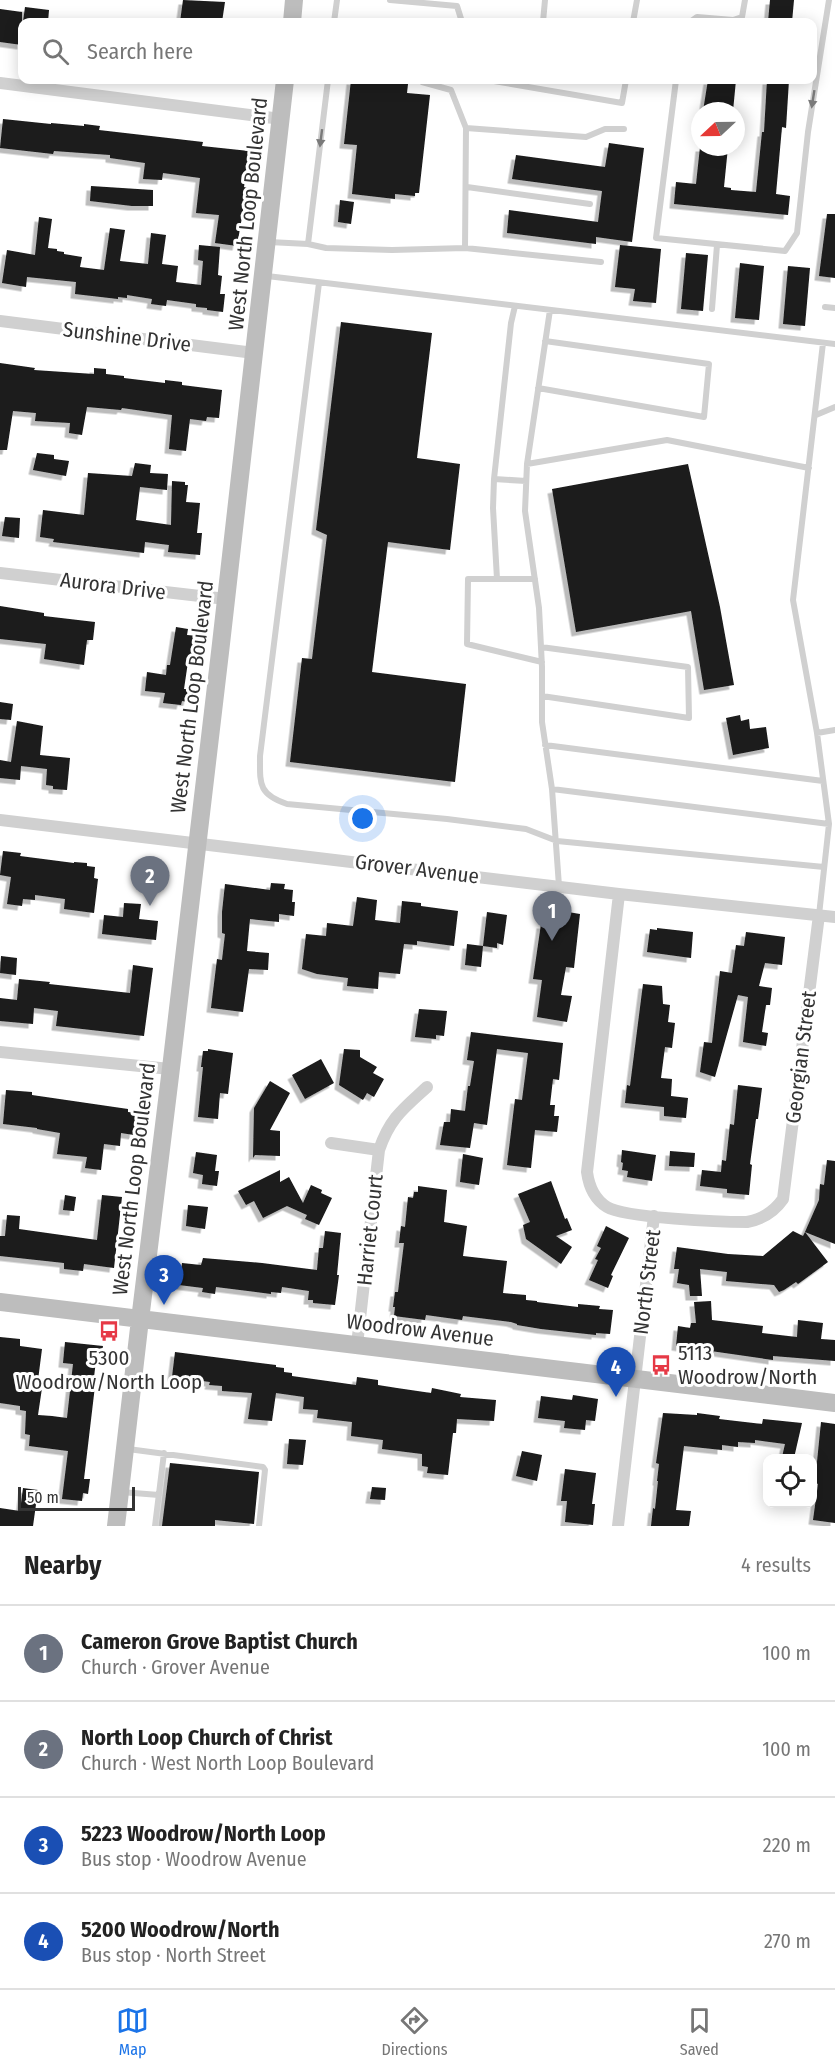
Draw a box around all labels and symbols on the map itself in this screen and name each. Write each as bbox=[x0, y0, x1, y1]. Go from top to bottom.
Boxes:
one-way arrow bbox=[809, 90, 818, 109]
street label: West North Loop Boulevard bbox=[223, 96, 273, 332]
north arrow bbox=[691, 102, 745, 156]
one-way arrow bbox=[316, 128, 325, 147]
street label: Sunshine Drive bbox=[62, 316, 192, 358]
street label: Aurora Drive bbox=[59, 567, 167, 605]
street label: West North Loop Boulevard bbox=[165, 579, 219, 815]
your location bbox=[348, 804, 377, 833]
street label: Grover Avenue bbox=[354, 848, 480, 890]
pin: 2 bbox=[130, 856, 170, 906]
pin: 1 bbox=[532, 892, 572, 941]
street label: Georgian Street bbox=[780, 989, 822, 1125]
street label: West North Loop Boulevard bbox=[107, 1061, 161, 1297]
street label: Harriet Court bbox=[351, 1173, 389, 1287]
street label: North Street bbox=[628, 1228, 666, 1336]
pin: 3 bbox=[144, 1256, 184, 1305]
street label: Woodrow Avenue bbox=[345, 1308, 495, 1352]
bus stop icon: 5300 Woodrow/North Loop bbox=[97, 1319, 121, 1343]
place label: 5113 Woodrow/North bbox=[678, 1340, 817, 1390]
place label: 5300 Woodrow/North Loop bbox=[16, 1345, 202, 1395]
pin: 4 bbox=[596, 1348, 636, 1397]
bus stop icon: 5113 Woodrow/North bbox=[649, 1353, 673, 1377]
scale bar bbox=[18, 1484, 135, 1512]

